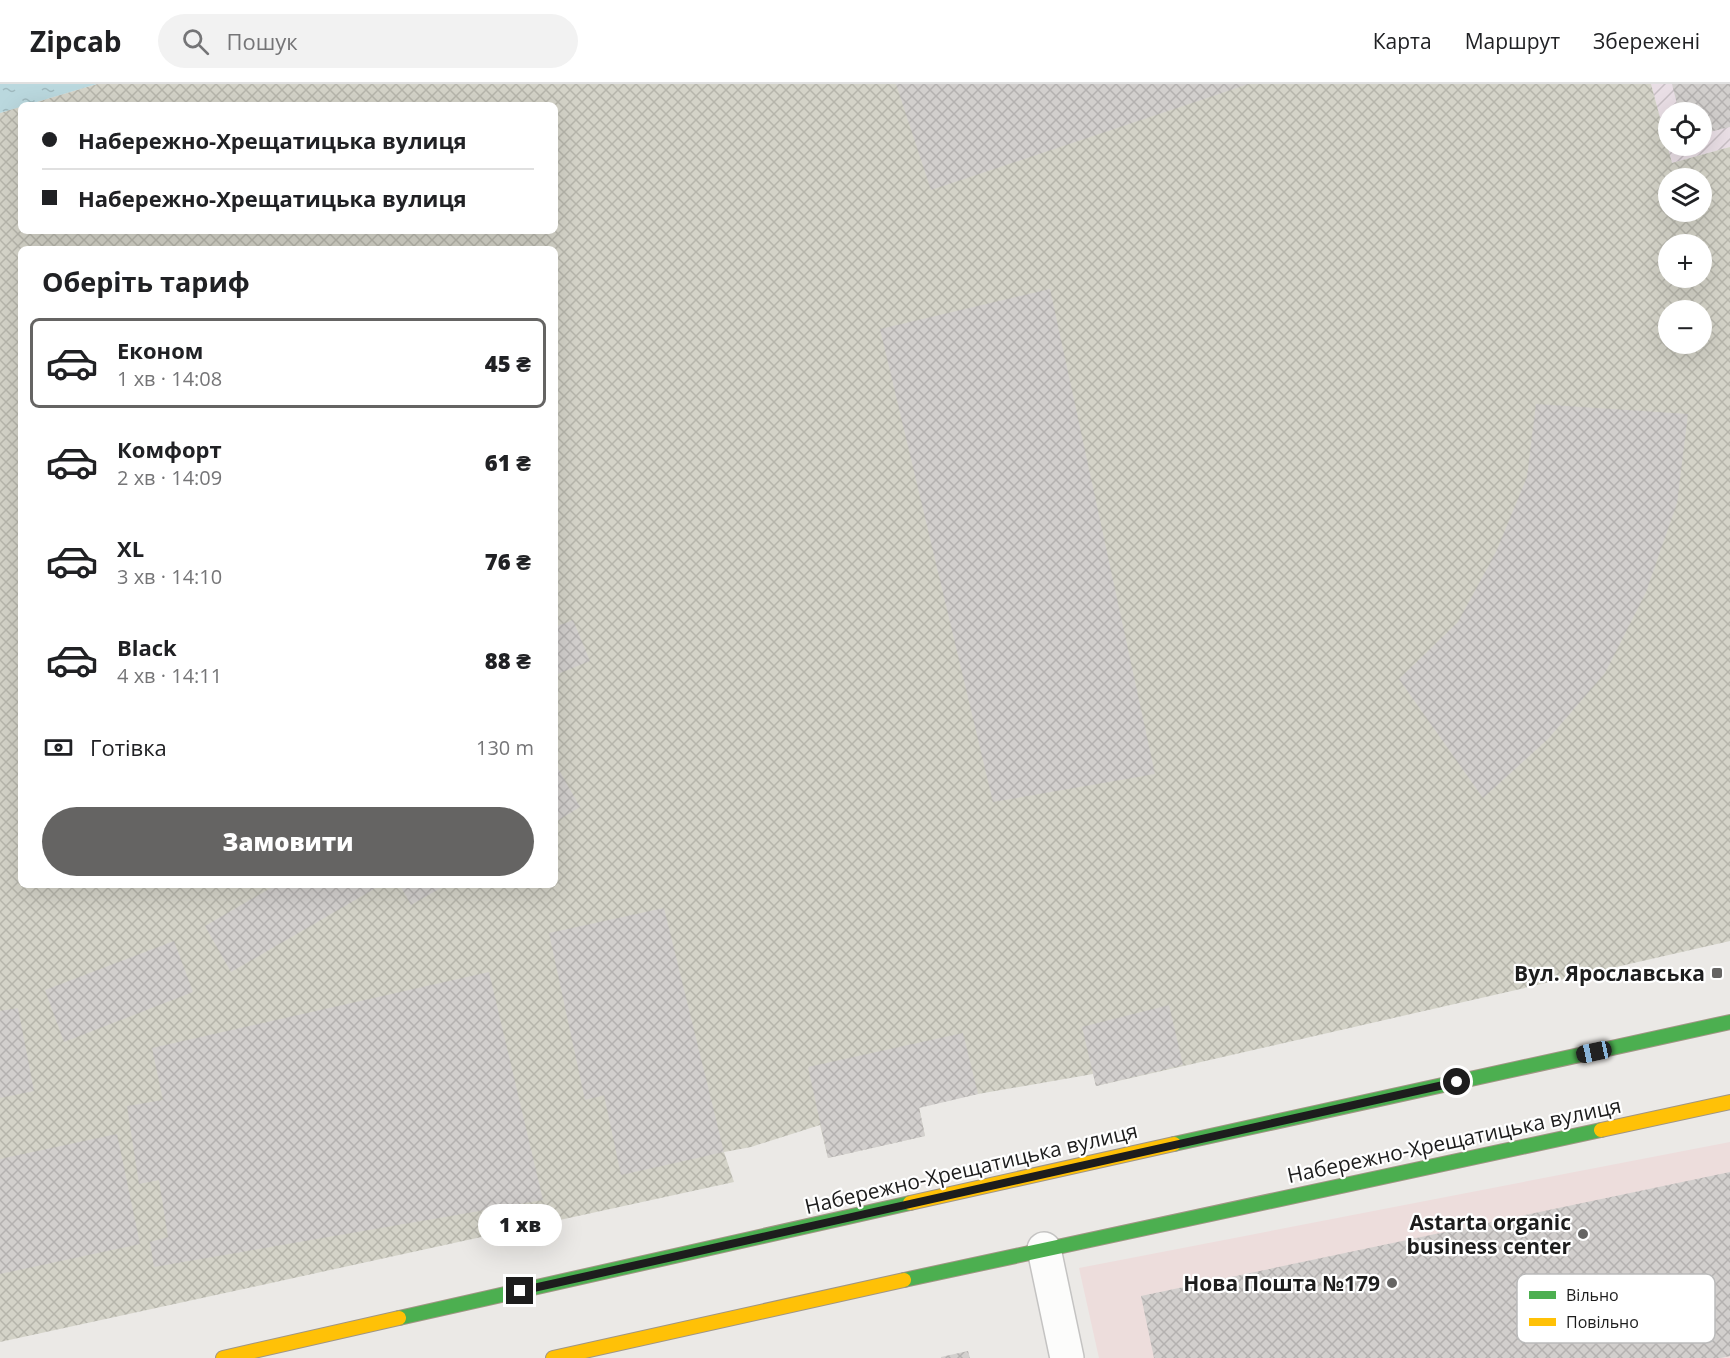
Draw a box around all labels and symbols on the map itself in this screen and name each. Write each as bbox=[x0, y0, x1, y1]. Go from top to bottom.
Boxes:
place label: Вул. Ярославська bbox=[1514, 959, 1705, 987]
marker: Вул. Ярославська bbox=[1710, 966, 1724, 980]
car bbox=[1575, 1039, 1613, 1065]
route start bbox=[1443, 1068, 1470, 1095]
street label: Набережно-Хрещатицька вулиця bbox=[1284, 1091, 1624, 1189]
street label: Набережно-Хрещатицька вулиця bbox=[802, 1116, 1140, 1220]
callout: 1 хв bbox=[478, 1204, 562, 1246]
place label: Astarta organic business center bbox=[1406, 1208, 1571, 1260]
marker: Astarta organic business center bbox=[1576, 1227, 1590, 1241]
place label: Нова Пошта №179 bbox=[1183, 1269, 1380, 1297]
legend bbox=[1517, 1274, 1715, 1343]
marker: Нова Пошта №179 bbox=[1385, 1276, 1399, 1290]
route end bbox=[506, 1277, 533, 1304]
text: Вільно bbox=[1566, 1284, 1619, 1306]
text: Повільно bbox=[1566, 1311, 1639, 1333]

